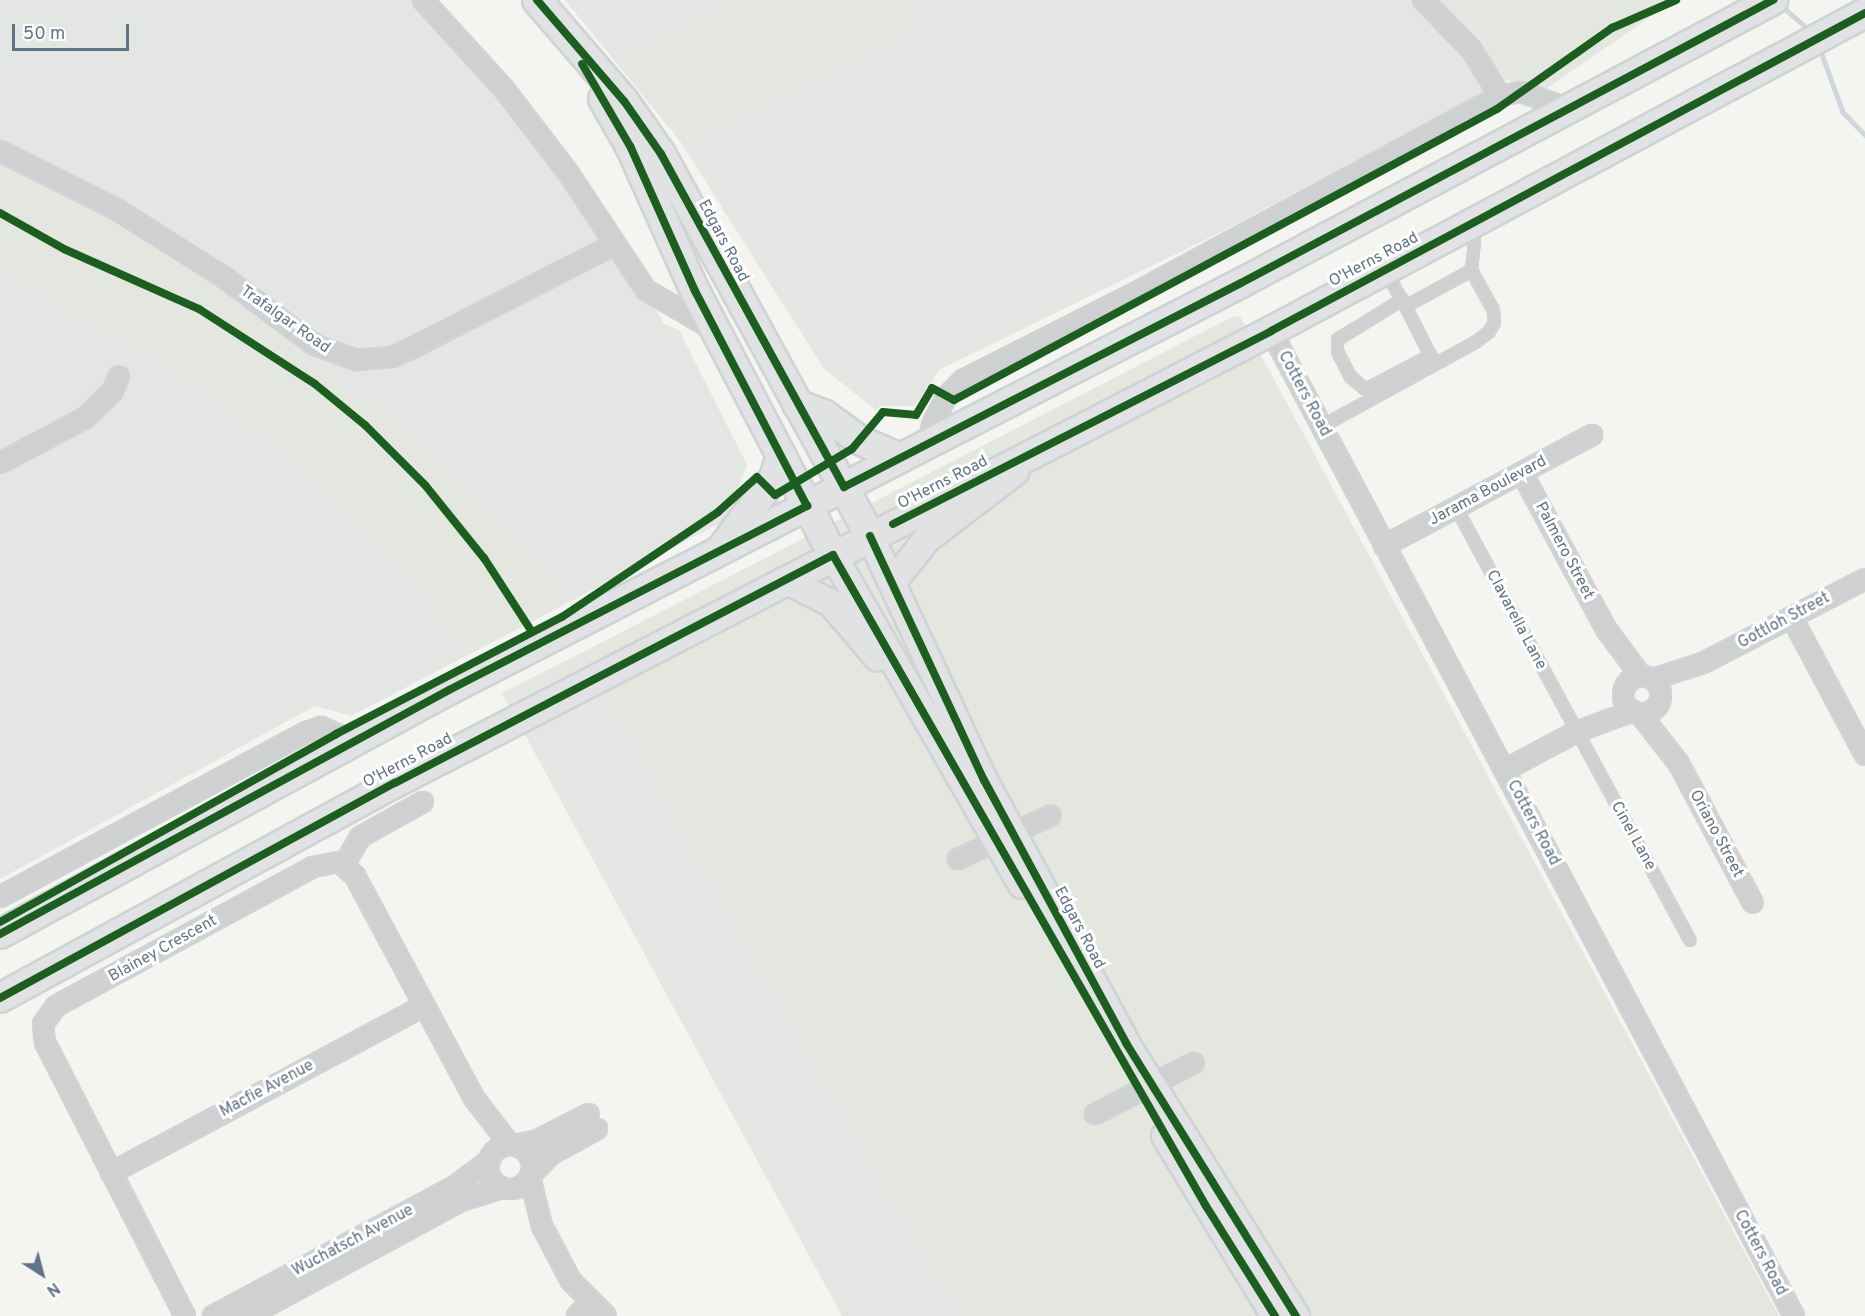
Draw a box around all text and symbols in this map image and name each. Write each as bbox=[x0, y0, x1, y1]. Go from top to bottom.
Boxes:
scale bar bbox=[15, 12, 132, 50]
text: 50 m bbox=[23, 23, 65, 46]
street label: Edgars Road bbox=[693, 197, 753, 285]
street label: O'Herns Road bbox=[1326, 228, 1422, 292]
street label: Trafalgar Road bbox=[237, 282, 333, 358]
street label: Cotters Road bbox=[1273, 348, 1335, 440]
street label: O'Herns Road bbox=[895, 452, 991, 514]
street label: Jarama Boulevard bbox=[1426, 452, 1550, 530]
street label: Palmero Street bbox=[1530, 499, 1598, 603]
street label: Clavarella Lane bbox=[1482, 567, 1550, 673]
street label: Gottloh Street bbox=[1735, 589, 1833, 653]
street label: O'Herns Road bbox=[360, 729, 456, 793]
street label: Cotters Road bbox=[1502, 777, 1564, 869]
street label: Oriano Street bbox=[1685, 787, 1747, 881]
street label: Cinel Lane bbox=[1606, 798, 1660, 874]
street label: Edgars Road bbox=[1049, 884, 1109, 972]
street label: Blainey Crescent bbox=[106, 911, 220, 987]
street label: Macfie Avenue bbox=[217, 1056, 317, 1122]
street label: Wuchatsch Avenue bbox=[289, 1201, 417, 1281]
street label: Cotters Road bbox=[1729, 1207, 1791, 1299]
north arrow bbox=[12, 1244, 72, 1304]
text: N bbox=[42, 1277, 63, 1300]

